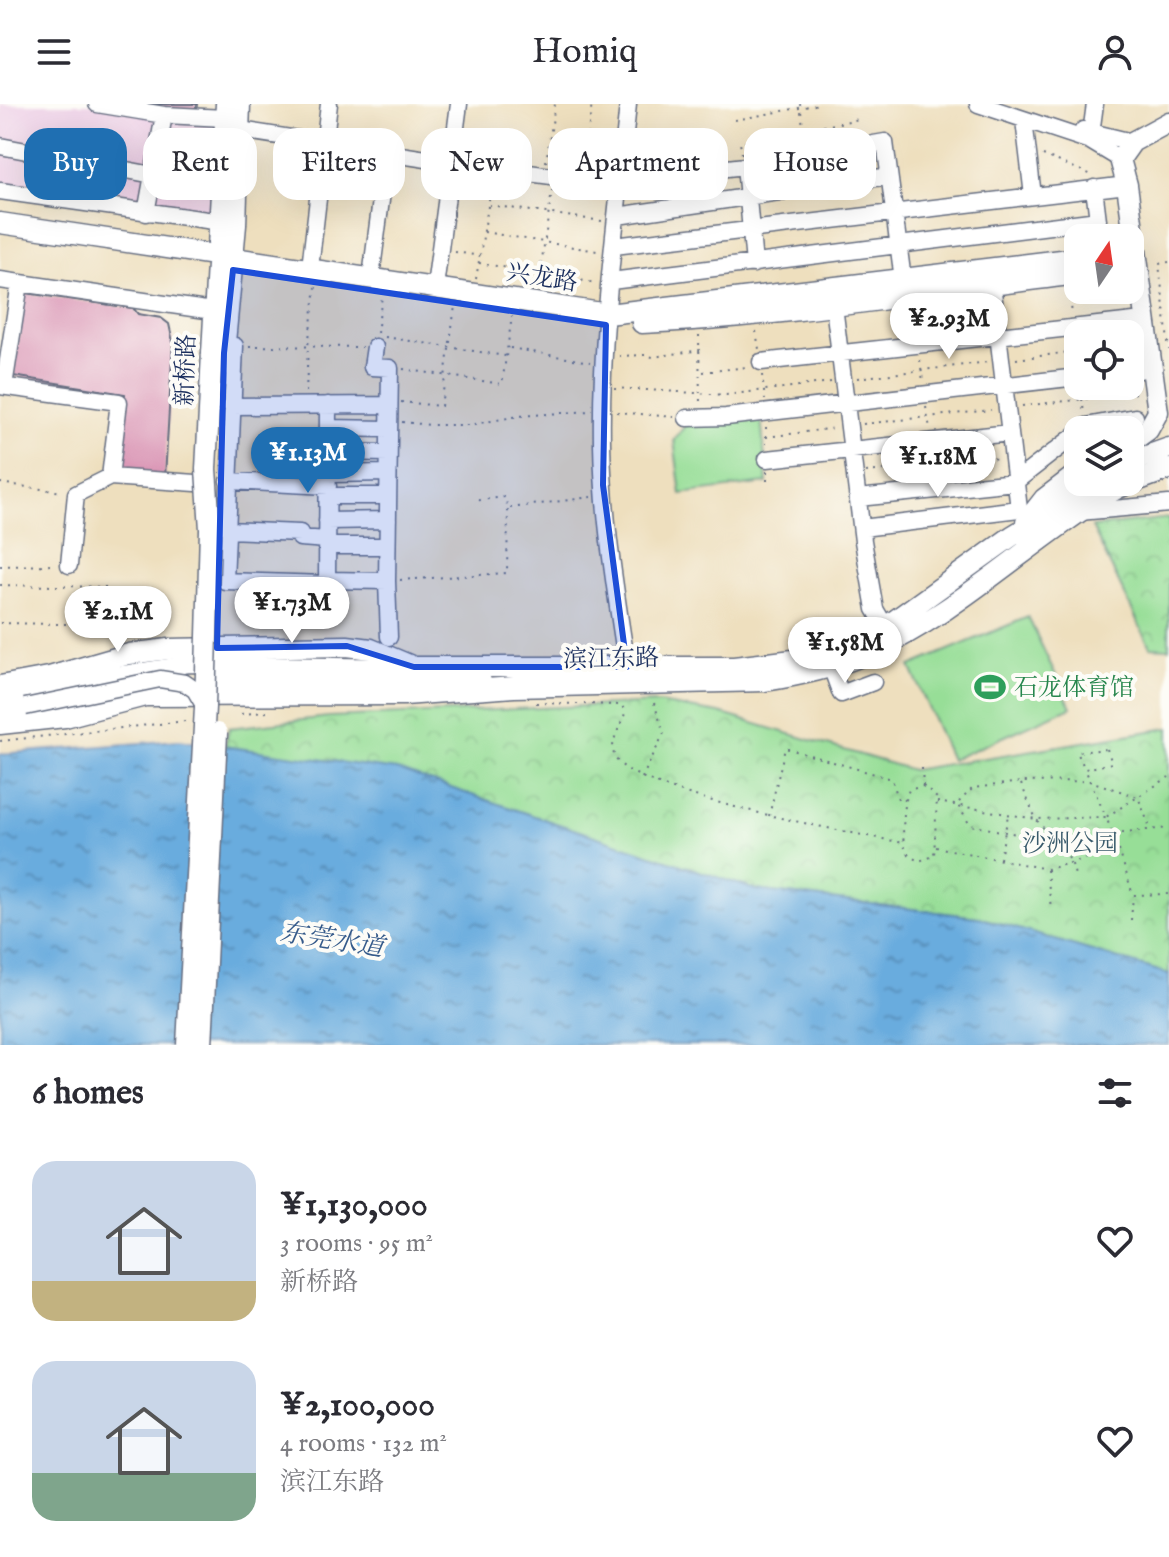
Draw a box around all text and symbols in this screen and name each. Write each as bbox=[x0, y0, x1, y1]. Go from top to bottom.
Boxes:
text: Homiq bbox=[532, 29, 637, 75]
icon: menu bbox=[32, 30, 76, 74]
icon: person bbox=[1093, 30, 1137, 74]
chip: Buy bbox=[24, 128, 127, 200]
chip: Rent bbox=[143, 128, 257, 200]
chip: Filters bbox=[273, 128, 405, 200]
chip: New bbox=[421, 128, 532, 200]
chip: Apartment bbox=[548, 128, 728, 200]
chip: House bbox=[744, 128, 876, 200]
north arrow bbox=[1064, 224, 1144, 304]
map controls bbox=[1064, 224, 1144, 496]
street label: 兴龙路 bbox=[504, 258, 580, 299]
pin: ¥2.93M bbox=[884, 293, 1014, 361]
text: ¥2.93M bbox=[908, 302, 990, 335]
button: locate bbox=[1064, 320, 1144, 400]
street label: 新桥路 bbox=[170, 334, 203, 407]
button: layers bbox=[1064, 416, 1144, 496]
pin: ¥1.13M bbox=[243, 427, 373, 495]
pin: ¥1.18M bbox=[873, 431, 1003, 499]
text: ¥1.13M bbox=[269, 436, 347, 469]
text: ¥1.18M bbox=[899, 440, 977, 473]
pin: ¥1.73M bbox=[227, 577, 357, 645]
pin: ¥2.1M bbox=[62, 586, 174, 654]
text: ¥1.73M bbox=[252, 586, 332, 619]
text: ¥2.1M bbox=[83, 595, 153, 628]
pin: ¥1.58M bbox=[780, 617, 910, 685]
text: ¥1.58M bbox=[806, 626, 884, 659]
street label: 滨江东路 bbox=[563, 643, 659, 676]
sports icon: 石龙体育馆 bbox=[973, 670, 1007, 704]
place label: 石龙体育馆 bbox=[1014, 673, 1134, 704]
park label: 沙洲公园 bbox=[1022, 829, 1118, 860]
water label: 东莞水道 bbox=[278, 916, 390, 966]
icon: filters bbox=[1093, 1071, 1137, 1115]
text: 6 homes bbox=[32, 1072, 144, 1115]
text: ¥1,130,000 bbox=[280, 1184, 428, 1227]
icon: home bbox=[96, 1193, 192, 1289]
icon: heart bbox=[1093, 1219, 1137, 1263]
text: 3 rooms · 95 m² bbox=[280, 1227, 433, 1260]
text: 新桥路 bbox=[280, 1266, 358, 1299]
text: ¥2,100,000 bbox=[280, 1384, 435, 1427]
icon: home bbox=[96, 1393, 192, 1489]
icon: heart bbox=[1093, 1419, 1137, 1463]
text: 4 rooms · 132 m² bbox=[280, 1427, 447, 1460]
text: 滨江东路 bbox=[280, 1466, 384, 1499]

